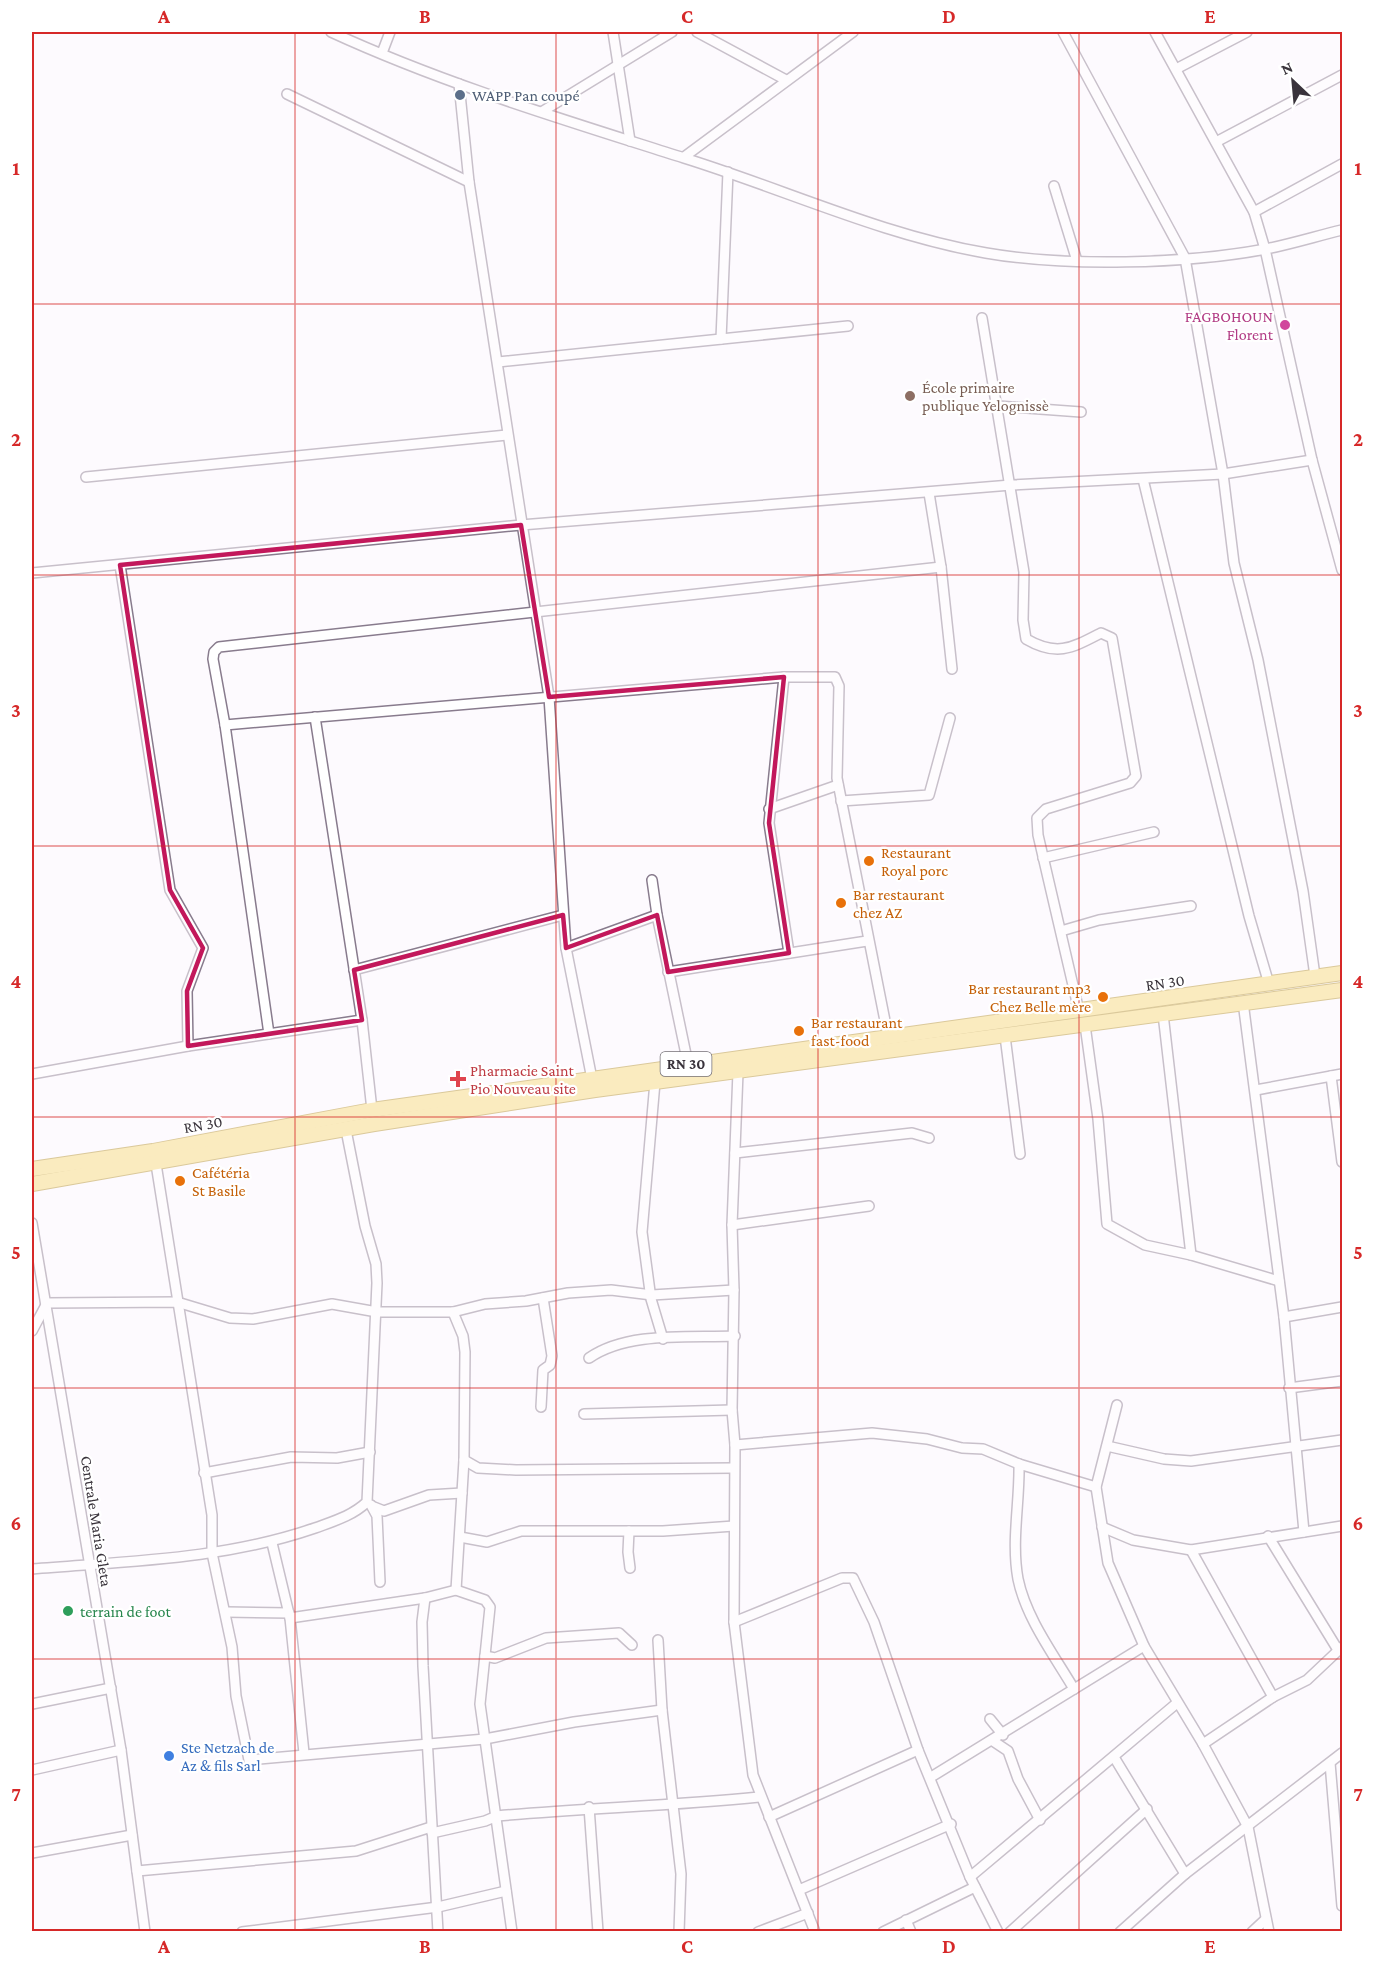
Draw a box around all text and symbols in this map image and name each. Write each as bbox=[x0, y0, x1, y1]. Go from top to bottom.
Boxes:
text: A bbox=[157, 5, 171, 27]
text: B bbox=[419, 5, 431, 27]
text: C bbox=[681, 5, 693, 27]
text: D bbox=[942, 5, 956, 27]
text: E bbox=[1204, 5, 1216, 27]
north arrow bbox=[1263, 51, 1323, 111]
text: N bbox=[1278, 58, 1295, 78]
place label: WAPP Pan coupé bbox=[472, 87, 579, 105]
marker: WAPP Pan coupé bbox=[453, 88, 467, 102]
text: 1 bbox=[12, 157, 20, 179]
text: 1 bbox=[1354, 157, 1362, 179]
place label: FAGBOHOUN Florent bbox=[1185, 308, 1274, 343]
marker: FAGBOHOUN Florent bbox=[1278, 318, 1292, 332]
place label: École primaire publique Yelognissè bbox=[922, 379, 1049, 415]
marker: École primaire publique Yelognissè bbox=[903, 389, 917, 403]
text: 2 bbox=[11, 428, 21, 450]
text: 2 bbox=[1353, 428, 1363, 450]
text: 3 bbox=[11, 699, 21, 721]
text: 3 bbox=[1353, 699, 1363, 721]
place label: Restaurant Royal porc bbox=[881, 844, 951, 880]
marker: Restaurant Royal porc bbox=[862, 854, 876, 868]
place label: Bar restaurant chez AZ bbox=[853, 886, 945, 921]
marker: Bar restaurant chez AZ bbox=[834, 896, 848, 910]
text: 4 bbox=[11, 970, 22, 992]
text: 4 bbox=[1353, 970, 1364, 992]
street label: RN 30 bbox=[1145, 971, 1186, 994]
place label: Bar restaurant mp3 Chez Belle mère bbox=[968, 980, 1091, 1015]
marker: Bar restaurant mp3 Chez Belle mère bbox=[1096, 990, 1110, 1004]
place label: Bar restaurant fast-food bbox=[811, 1014, 903, 1049]
marker: Bar restaurant fast-food bbox=[792, 1024, 806, 1038]
road number: RN 30 bbox=[660, 1052, 712, 1076]
place label: Pharmacie Saint Pio Nouveau site bbox=[470, 1062, 576, 1097]
marker: Pharmacie Saint Pio Nouveau site bbox=[451, 1072, 465, 1086]
street label: RN 30 bbox=[182, 1113, 224, 1136]
place label: Cafétéria St Basile bbox=[192, 1164, 251, 1199]
marker: Cafétéria St Basile bbox=[173, 1174, 187, 1188]
text: 5 bbox=[11, 1241, 21, 1263]
text: 5 bbox=[1353, 1241, 1363, 1263]
street label: Centrale Maria Gleta bbox=[78, 1454, 115, 1588]
text: 6 bbox=[11, 1512, 21, 1534]
text: 6 bbox=[1353, 1512, 1363, 1534]
place label: terrain de foot bbox=[80, 1603, 171, 1620]
marker: terrain de foot bbox=[61, 1604, 75, 1618]
place label: Ste Netzach de Az & fils Sarl bbox=[181, 1739, 274, 1774]
marker: Ste Netzach de Az & fils Sarl bbox=[162, 1749, 176, 1763]
text: 7 bbox=[11, 1783, 21, 1805]
text: 7 bbox=[1353, 1783, 1363, 1805]
text: A bbox=[157, 1935, 171, 1957]
text: B bbox=[419, 1935, 431, 1957]
text: C bbox=[681, 1935, 693, 1957]
text: D bbox=[942, 1935, 956, 1957]
text: E bbox=[1204, 1935, 1216, 1957]

